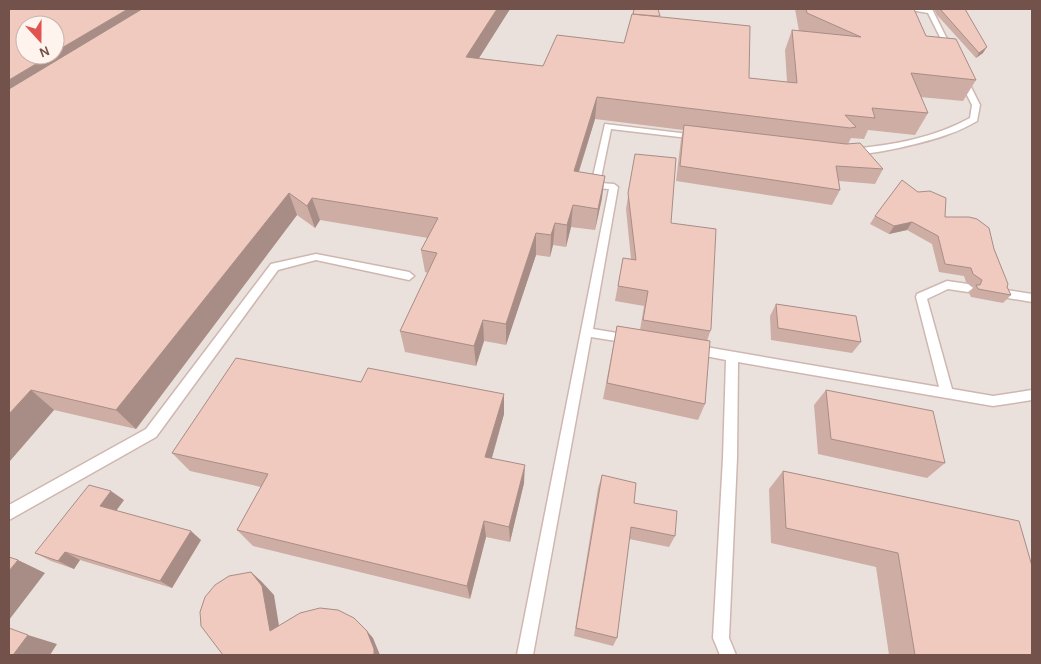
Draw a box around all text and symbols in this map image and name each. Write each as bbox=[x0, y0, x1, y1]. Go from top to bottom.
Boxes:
north arrow bbox=[15, 15, 65, 65]
text: N bbox=[37, 42, 52, 61]

